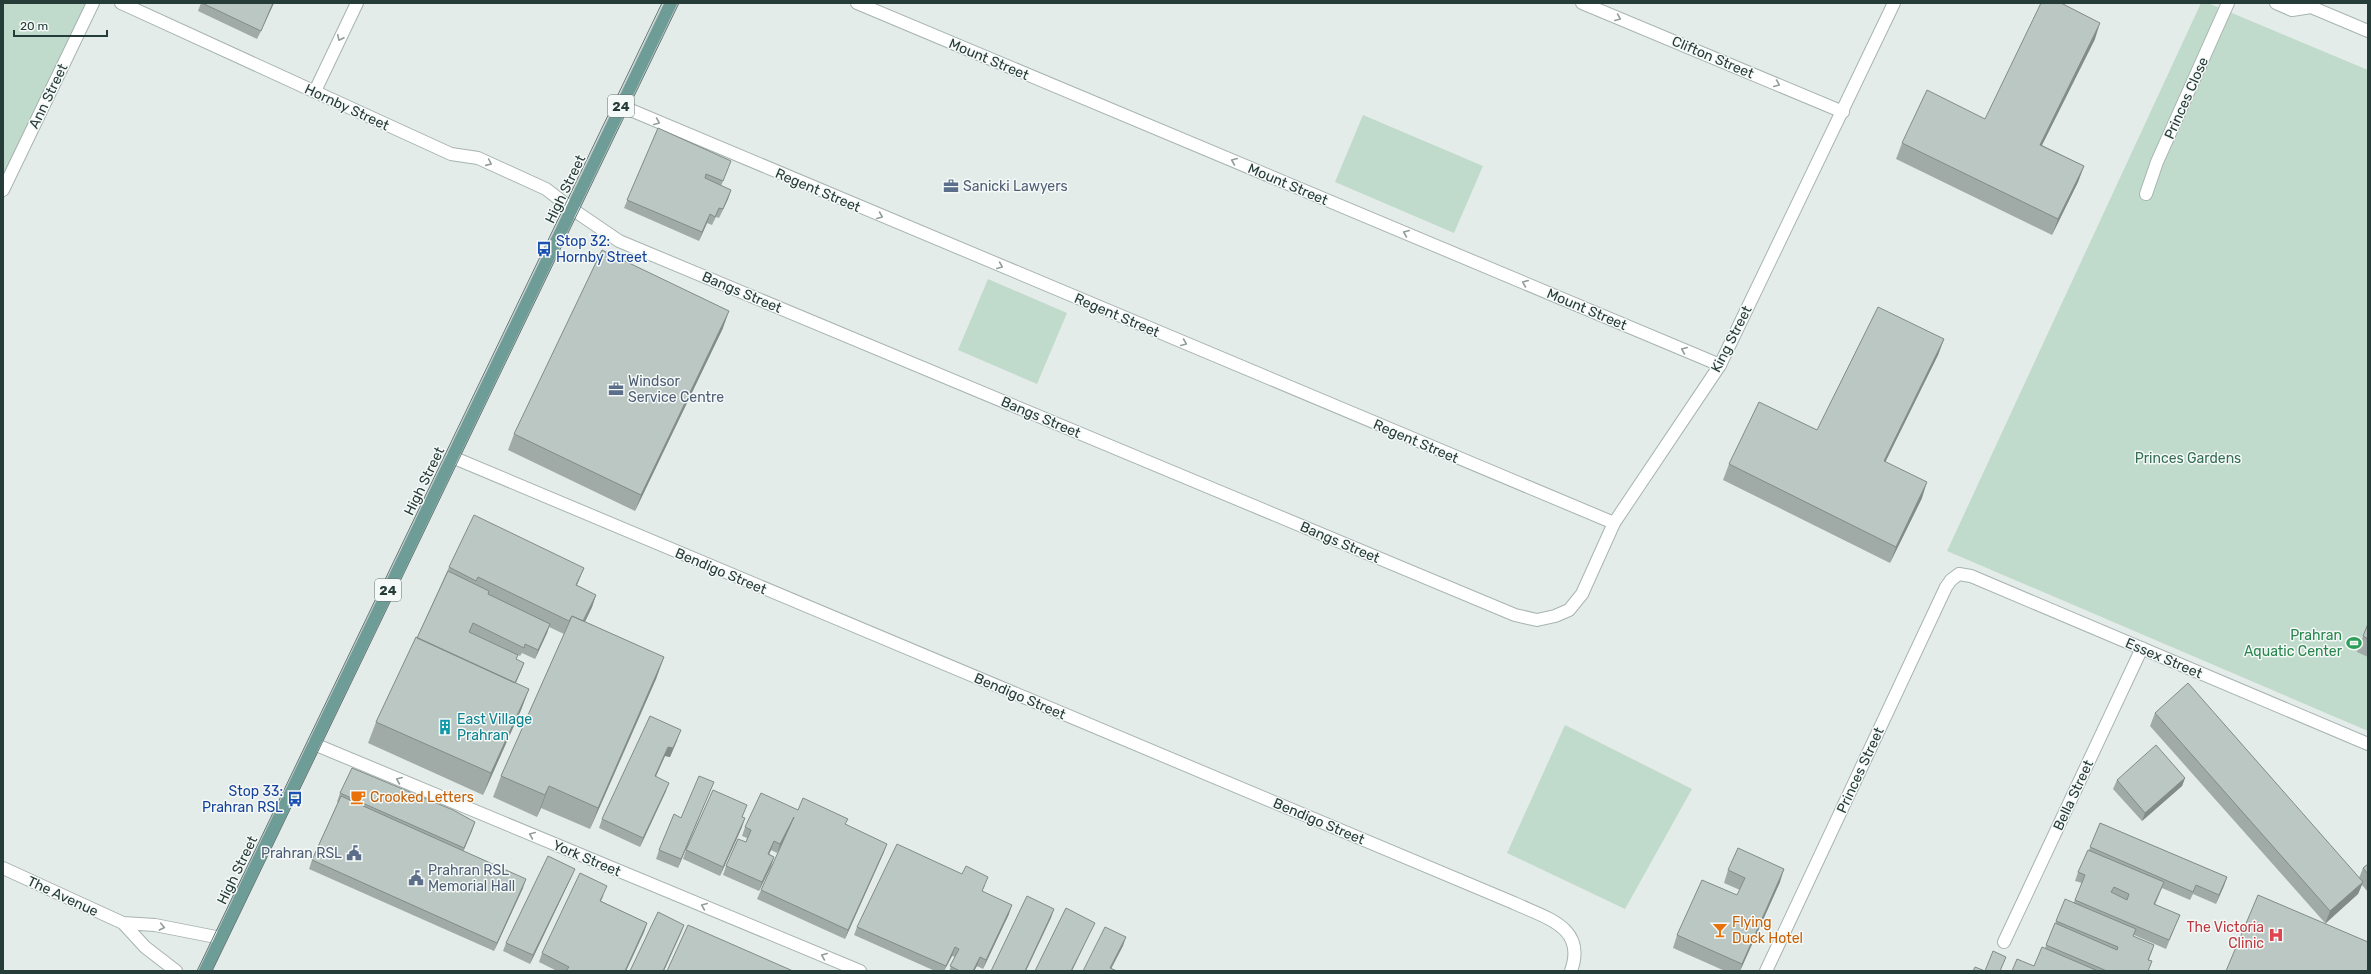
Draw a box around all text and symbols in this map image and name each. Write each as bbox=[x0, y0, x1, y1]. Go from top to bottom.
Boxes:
scale bar bbox=[14, 12, 107, 38]
one-way arrow bbox=[1614, 13, 1622, 21]
text: 20 m bbox=[20, 19, 48, 33]
street label: Clifton Street bbox=[1669, 33, 1757, 83]
one-way arrow bbox=[337, 34, 345, 41]
street label: Mount Street bbox=[946, 35, 1032, 84]
street label: Princes Close bbox=[2161, 54, 2212, 142]
street label: Ann Street bbox=[25, 60, 72, 132]
street label: Hornby Street bbox=[302, 80, 392, 135]
one-way arrow bbox=[1773, 80, 1780, 88]
road number: 24 bbox=[608, 95, 634, 117]
one-way arrow bbox=[652, 117, 660, 125]
street label: High Street bbox=[542, 152, 590, 226]
one-way arrow bbox=[484, 158, 492, 166]
one-way arrow bbox=[1231, 158, 1238, 166]
street label: Mount Street bbox=[1245, 160, 1331, 209]
street label: Regent Street bbox=[773, 165, 863, 216]
office icon: Sanicki Lawyers bbox=[942, 177, 960, 195]
place label: Sanicki Lawyers bbox=[963, 178, 1068, 195]
one-way arrow bbox=[876, 211, 883, 219]
one-way arrow bbox=[1402, 230, 1410, 238]
place label: Stop 32: Hornby Street bbox=[556, 233, 648, 266]
bus stop icon: Stop 32: Hornby Street bbox=[535, 240, 553, 258]
one-way arrow bbox=[995, 261, 1003, 269]
street label: Bangs Street bbox=[699, 268, 785, 317]
one-way arrow bbox=[1522, 280, 1529, 288]
street label: Mount Street bbox=[1544, 285, 1630, 334]
street label: Regent Street bbox=[1072, 290, 1162, 341]
street label: King Street bbox=[1707, 303, 1756, 375]
one-way arrow bbox=[1180, 339, 1187, 347]
one-way arrow bbox=[1681, 346, 1688, 354]
place label: Windsor Service Centre bbox=[628, 373, 724, 406]
office icon: Windsor Service Centre bbox=[607, 380, 625, 398]
street label: Bangs Street bbox=[998, 393, 1084, 442]
street label: Regent Street bbox=[1371, 416, 1461, 467]
street label: High Street bbox=[401, 444, 449, 518]
park label: Princes Gardens bbox=[2135, 450, 2241, 467]
street label: Bangs Street bbox=[1297, 518, 1383, 567]
street label: Bendigo Street bbox=[673, 545, 770, 599]
road number: 24 bbox=[375, 579, 401, 601]
place label: Prahran Aquatic Center bbox=[2244, 627, 2343, 660]
sports icon: Prahran Aquatic Center bbox=[2345, 634, 2363, 652]
street label: Essex Street bbox=[2123, 635, 2205, 682]
street label: Bendigo Street bbox=[972, 670, 1069, 724]
place label: East Village Prahran bbox=[457, 711, 532, 744]
building icon: East Village Prahran bbox=[436, 718, 454, 736]
street label: Princes Street bbox=[1833, 724, 1888, 816]
street label: Bella Street bbox=[2050, 757, 2097, 833]
one-way arrow bbox=[395, 776, 402, 784]
place label: Stop 33: Prahran RSL bbox=[202, 783, 283, 816]
cafe icon: Crooked Letters bbox=[349, 788, 367, 806]
place label: Crooked Letters bbox=[370, 789, 474, 806]
bus stop icon: Stop 33: Prahran RSL bbox=[286, 790, 304, 808]
street label: Bendigo Street bbox=[1271, 795, 1368, 849]
one-way arrow bbox=[528, 832, 536, 840]
street label: High Street bbox=[214, 833, 262, 907]
street label: York Street bbox=[550, 837, 624, 881]
public building icon: Prahran RSL bbox=[345, 844, 363, 862]
place label: Prahran RSL bbox=[261, 845, 342, 862]
place label: Prahran RSL Memorial Hall bbox=[428, 862, 515, 895]
public building icon: Prahran RSL Memorial Hall bbox=[407, 869, 425, 887]
street label: The Avenue bbox=[25, 873, 101, 920]
one-way arrow bbox=[700, 903, 707, 911]
place label: Flying Duck Hotel bbox=[1732, 914, 1803, 947]
place label: The Victoria Clinic bbox=[2187, 919, 2264, 952]
bar icon: Flying Duck Hotel bbox=[1711, 921, 1729, 939]
one-way arrow bbox=[159, 922, 165, 931]
hospital icon: The Victoria Clinic bbox=[2267, 926, 2285, 944]
one-way arrow bbox=[820, 953, 828, 961]

